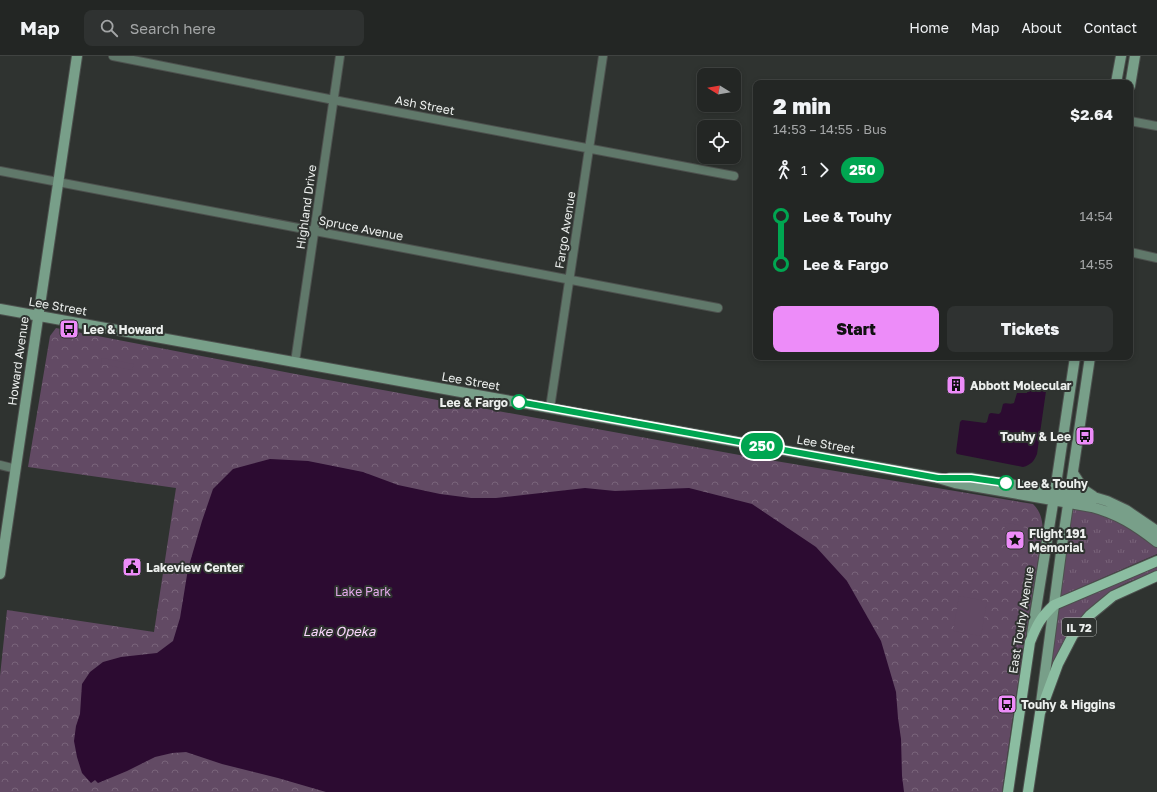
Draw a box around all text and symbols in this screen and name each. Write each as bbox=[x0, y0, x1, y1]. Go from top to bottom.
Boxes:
search box bbox=[84, 10, 364, 46]
text: Map bbox=[20, 16, 60, 39]
icon: search bbox=[98, 17, 120, 39]
text: Search here bbox=[130, 19, 216, 37]
text: Home bbox=[909, 19, 949, 36]
text: Map bbox=[971, 19, 999, 36]
text: About bbox=[1021, 19, 1062, 36]
text: Contact bbox=[1084, 19, 1137, 36]
north arrow bbox=[697, 68, 741, 112]
map controls bbox=[697, 68, 741, 164]
street label: Ash Street bbox=[394, 92, 456, 118]
text: 2 min bbox=[773, 92, 831, 119]
text: $2.64 bbox=[1070, 105, 1113, 123]
button: locate bbox=[697, 120, 741, 164]
text: 14:53 – 14:55 · Bus bbox=[773, 121, 887, 137]
icon: walk bbox=[773, 159, 795, 181]
icon: forward bbox=[813, 159, 835, 181]
text: 250 bbox=[849, 161, 876, 178]
text: 1 bbox=[801, 162, 807, 178]
street label: Highland Drive bbox=[293, 164, 319, 250]
street label: Fargo Avenue bbox=[551, 190, 579, 270]
text: Lee & Touhy bbox=[803, 207, 892, 225]
text: 14:54 bbox=[1079, 208, 1113, 224]
street label: Spruce Avenue bbox=[317, 212, 405, 244]
text: Lee & Fargo bbox=[803, 255, 889, 273]
text: 14:55 bbox=[1080, 256, 1113, 272]
street label: Lee Street bbox=[28, 293, 89, 319]
button: Start bbox=[773, 306, 939, 352]
button: Tickets bbox=[947, 306, 1113, 352]
street label: Howard Avenue bbox=[4, 315, 32, 406]
bus stop icon: Lee & Howard bbox=[58, 318, 80, 340]
place label: Lee & Howard bbox=[83, 322, 163, 337]
street label: Lee Street bbox=[441, 368, 502, 394]
building icon: Abbott Molecular bbox=[945, 374, 967, 396]
place label: Abbott Molecular bbox=[970, 378, 1072, 393]
marker: Lee & Fargo bbox=[511, 394, 527, 410]
place label: Lee & Fargo bbox=[440, 395, 508, 410]
bus stop icon: Touhy & Lee bbox=[1074, 425, 1096, 447]
place label: Touhy & Lee bbox=[1000, 429, 1071, 444]
street label: Lee Street bbox=[796, 431, 857, 457]
line badge: 250 bbox=[739, 433, 785, 459]
text: 250 bbox=[749, 437, 775, 454]
marker: Lee & Touhy bbox=[998, 475, 1014, 491]
place label: Lee & Touhy bbox=[1017, 476, 1089, 491]
place label: Flight 191 Memorial bbox=[1029, 526, 1086, 555]
place icon: Flight 191 Memorial bbox=[1004, 529, 1026, 551]
public building icon: Lakeview Center bbox=[121, 556, 143, 578]
place label: Lakeview Center bbox=[146, 560, 244, 575]
street label: East Touhy Avenue bbox=[1005, 565, 1037, 675]
park label: Lake Park bbox=[335, 584, 391, 599]
road number: IL 72 bbox=[1062, 618, 1096, 636]
water label: Lake Opeka bbox=[303, 623, 376, 639]
bus stop icon: Touhy & Higgins bbox=[996, 693, 1018, 715]
place label: Touhy & Higgins bbox=[1021, 697, 1116, 712]

